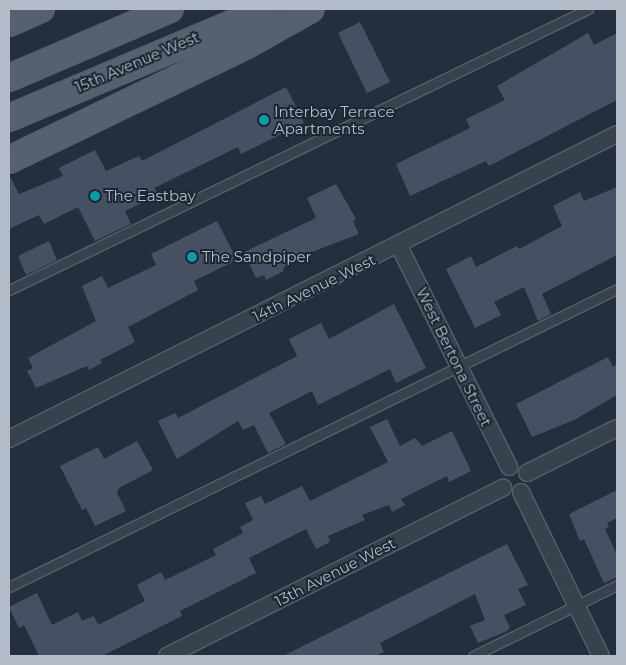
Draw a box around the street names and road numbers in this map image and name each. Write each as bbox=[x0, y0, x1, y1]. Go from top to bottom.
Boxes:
street label: 15th Avenue West bbox=[72, 28, 202, 96]
street label: 14th Avenue West bbox=[250, 250, 378, 326]
street label: West Bertona Street bbox=[413, 285, 495, 429]
street label: 13th Avenue West bbox=[272, 534, 398, 610]

